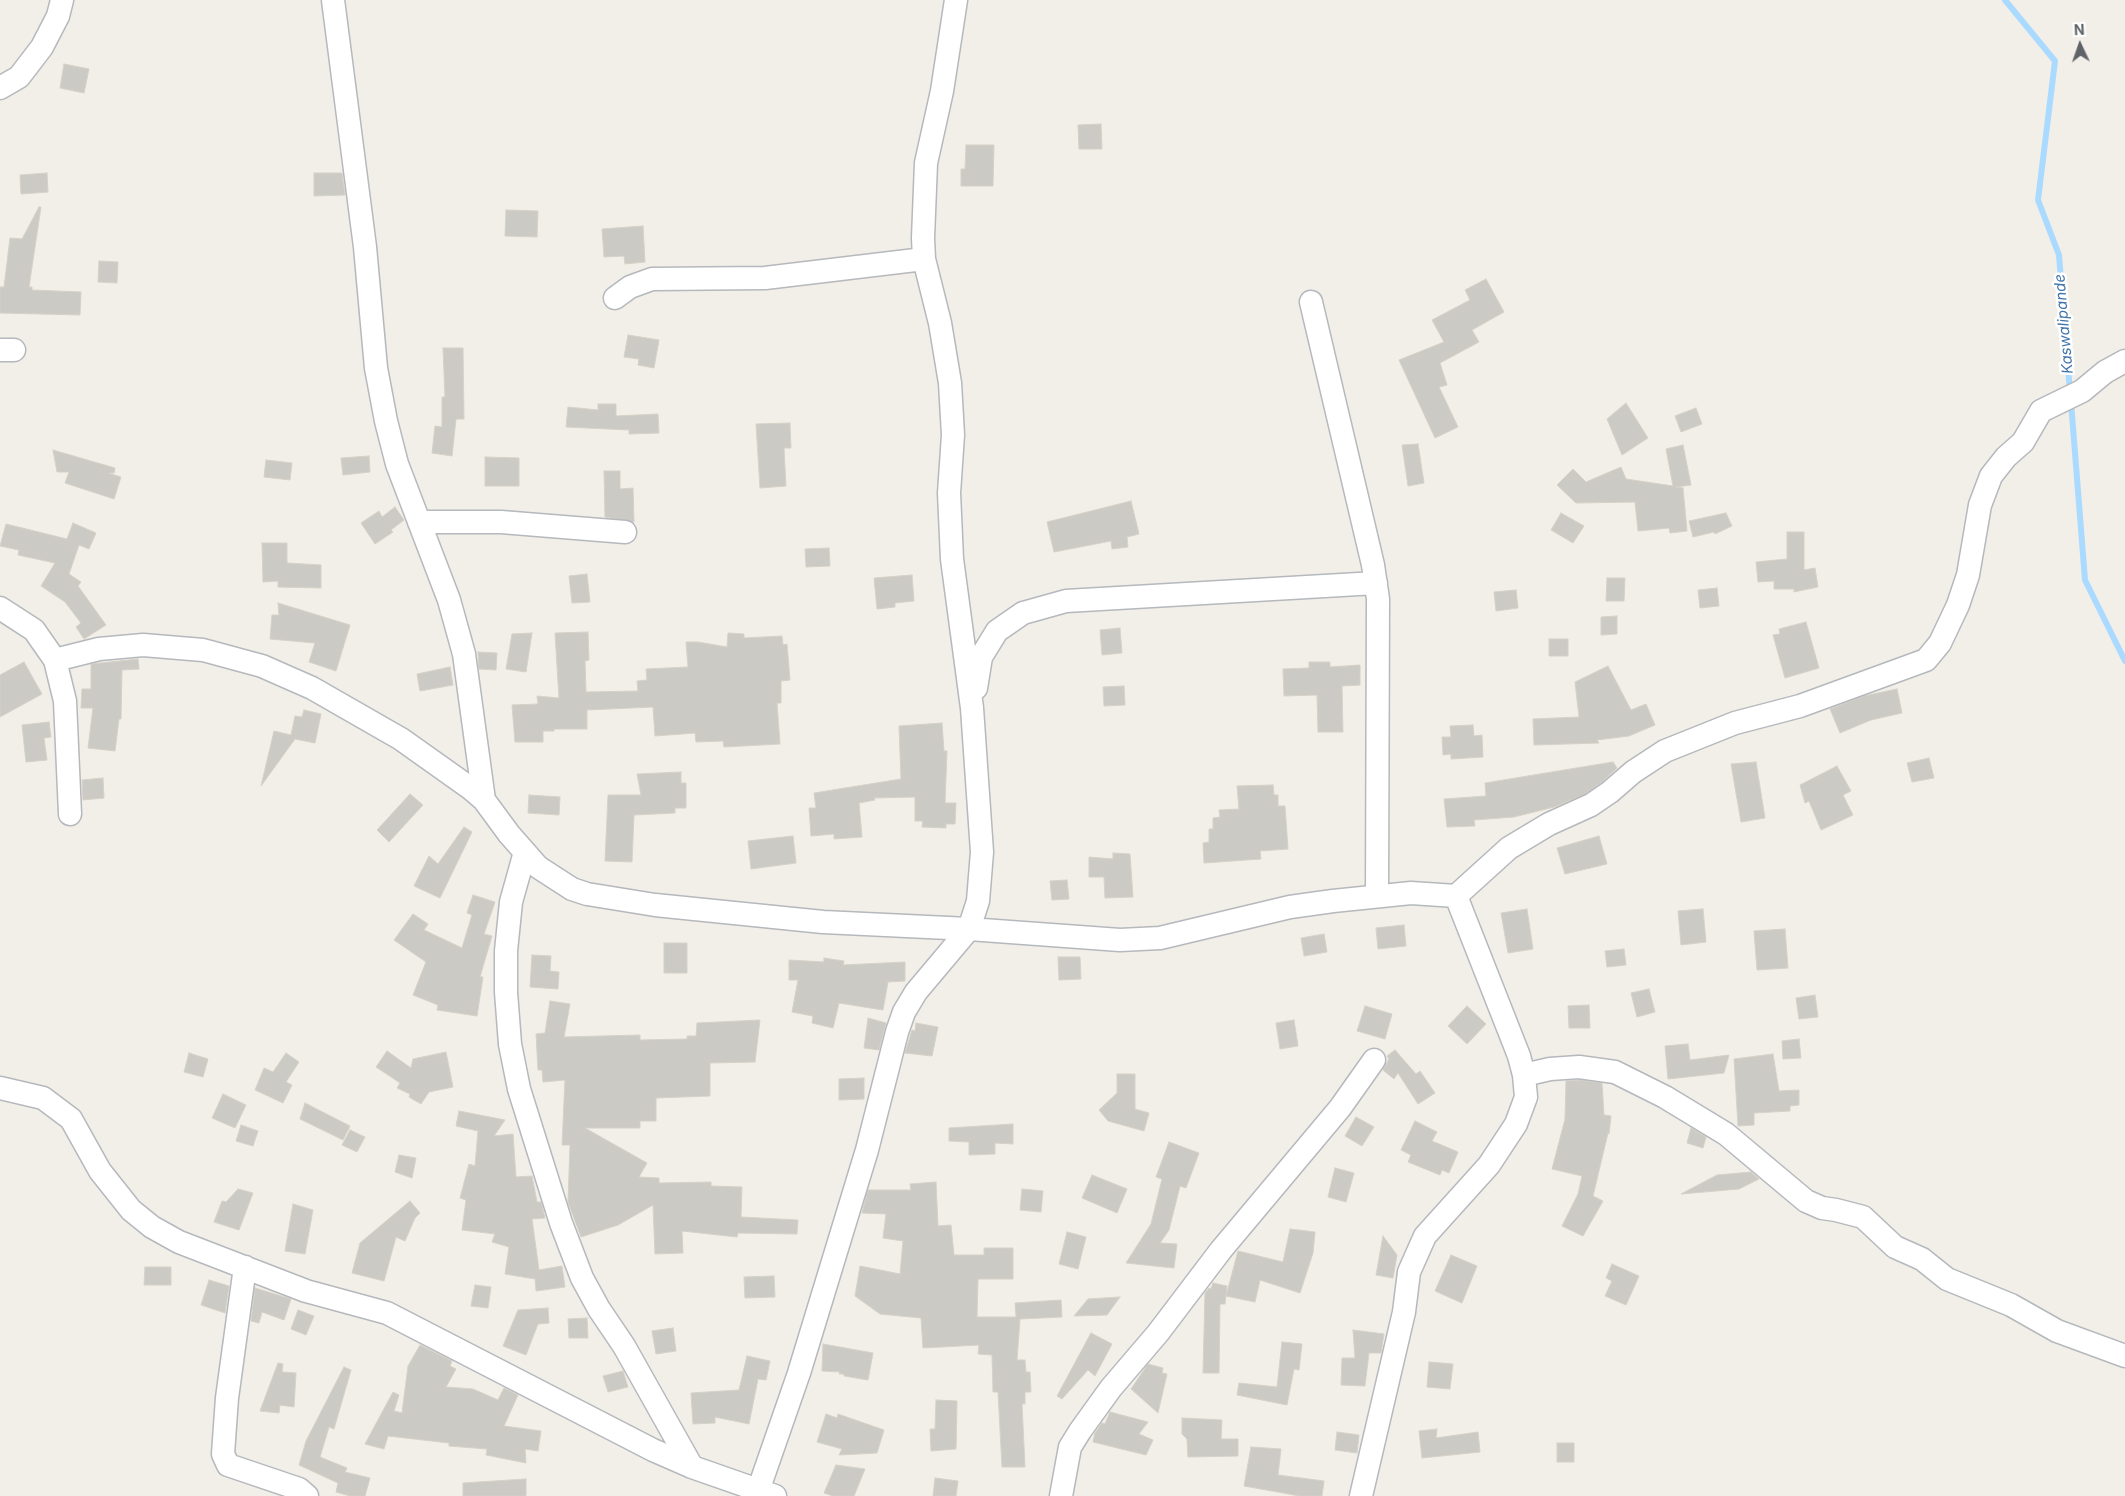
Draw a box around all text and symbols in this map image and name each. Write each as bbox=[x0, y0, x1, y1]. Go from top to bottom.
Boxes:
north arrow bbox=[2055, 20, 2105, 70]
text: N bbox=[2073, 21, 2085, 38]
water label: Kaswalipande bbox=[2051, 273, 2077, 375]

